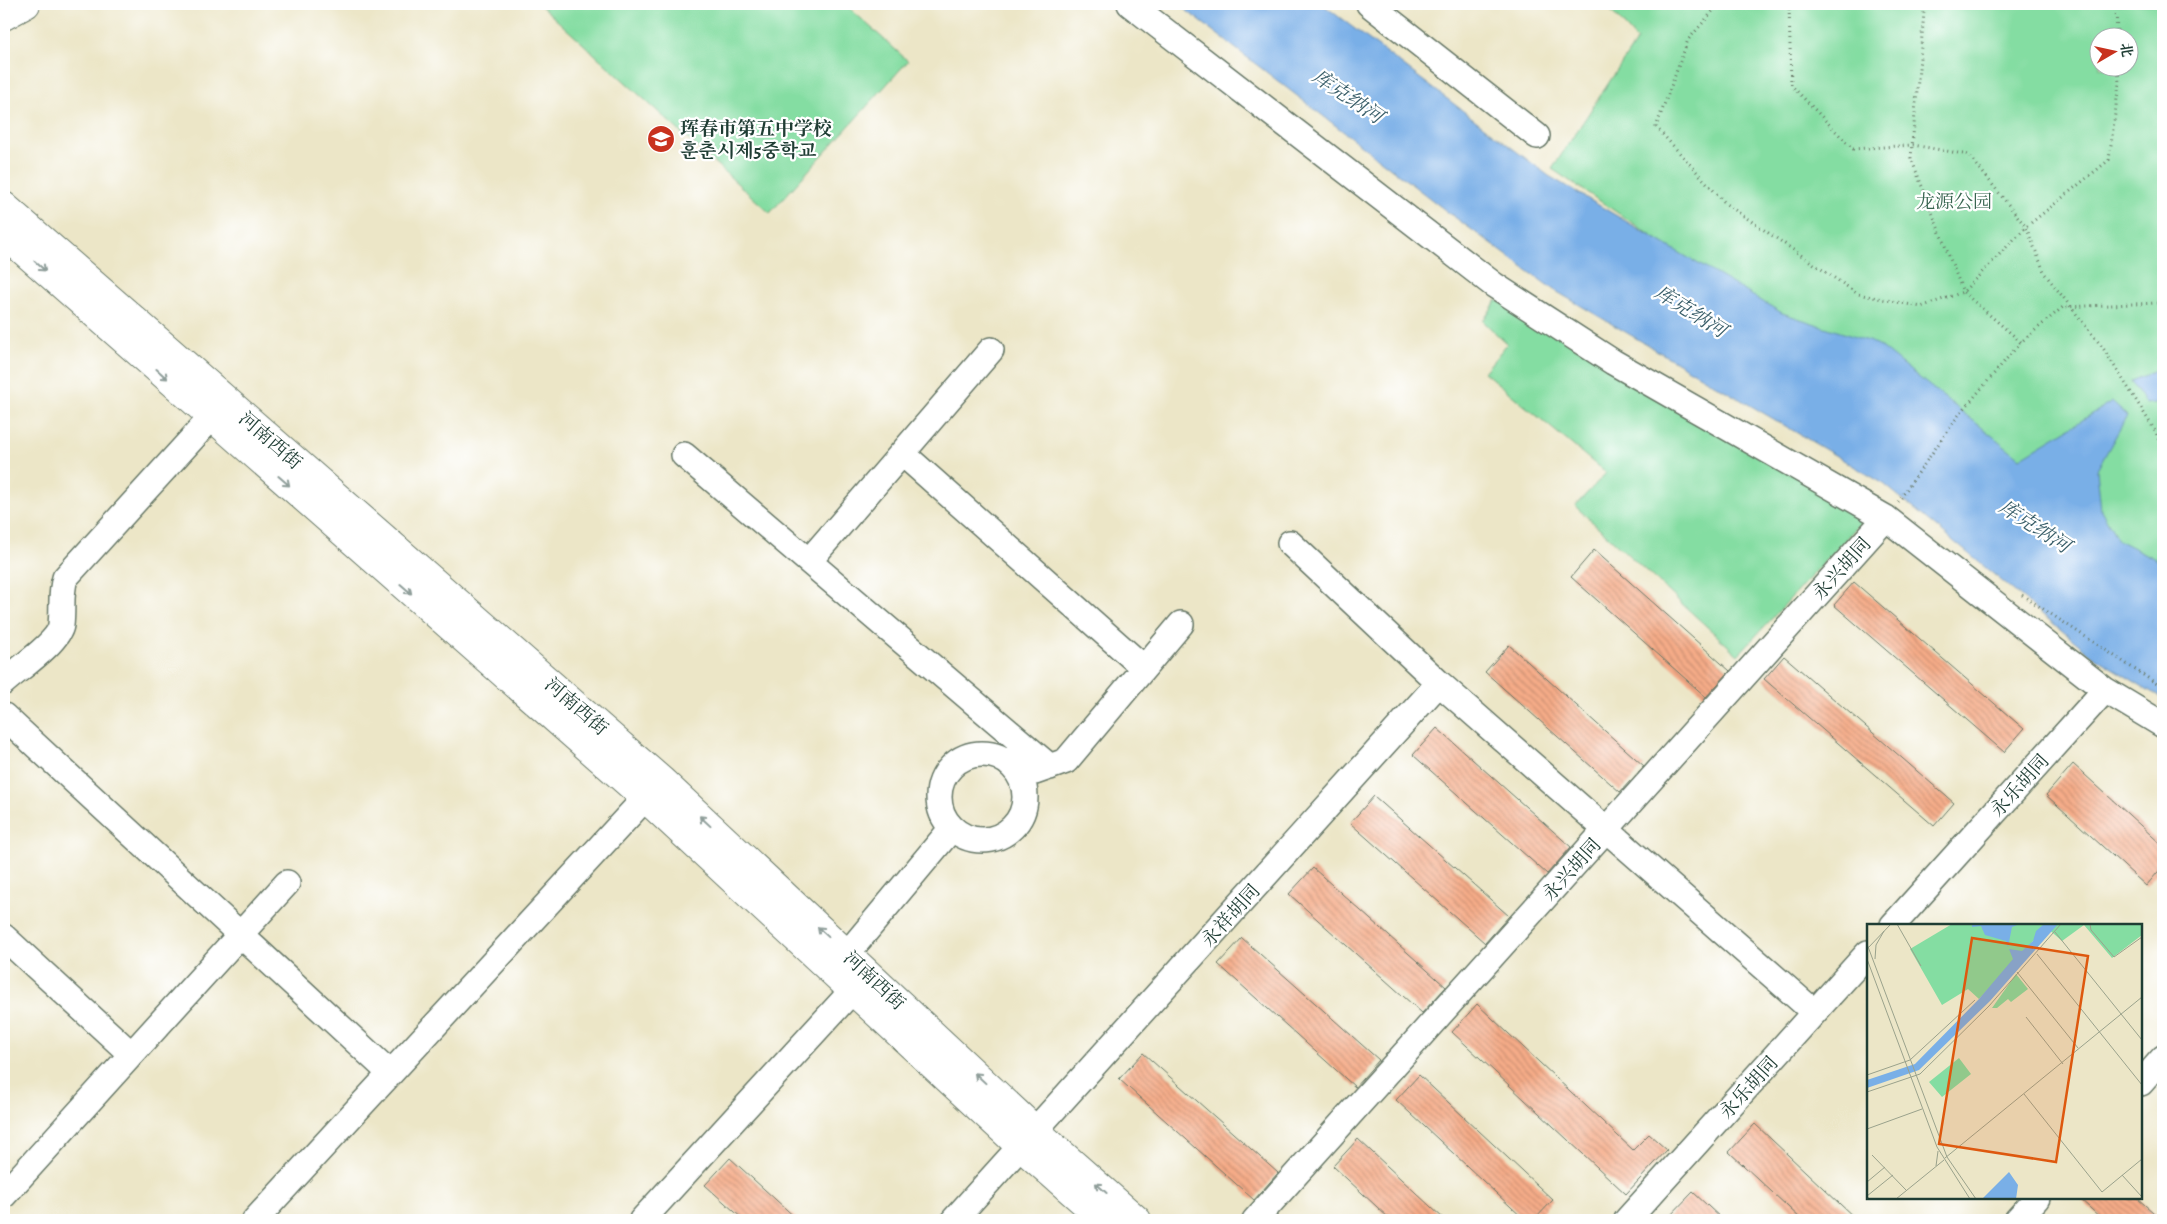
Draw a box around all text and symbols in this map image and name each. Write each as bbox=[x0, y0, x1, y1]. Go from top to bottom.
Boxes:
north arrow bbox=[2090, 28, 2140, 78]
text: 北 bbox=[2116, 42, 2137, 58]
water label: 库克纳河 bbox=[1307, 63, 1391, 132]
place label: 珲春市第五中学校 훈춘시제5중학교 bbox=[680, 116, 832, 164]
school or university icon: 珲春市第五中学校 훈춘시제5중학교 bbox=[646, 124, 676, 154]
park label: 龙源公园 bbox=[1916, 189, 1992, 215]
one-way arrow bbox=[34, 261, 47, 272]
water label: 库克纳河 bbox=[1650, 279, 1734, 346]
one-way arrow bbox=[155, 368, 168, 380]
street label: 河南西街 bbox=[233, 406, 308, 476]
one-way arrow bbox=[277, 476, 290, 487]
water label: 库克纳河 bbox=[1994, 493, 2078, 561]
street label: 永兴胡同 bbox=[1807, 532, 1877, 606]
one-way arrow bbox=[399, 583, 412, 594]
street label: 河南西街 bbox=[539, 672, 614, 742]
street label: 永乐胡同 bbox=[1985, 749, 2055, 823]
one-way arrow bbox=[698, 815, 711, 827]
street label: 永兴胡同 bbox=[1537, 833, 1607, 907]
street label: 永祥胡同 bbox=[1196, 879, 1266, 953]
inset map bbox=[1867, 924, 2142, 1199]
one-way arrow bbox=[817, 926, 830, 938]
street label: 河南西街 bbox=[838, 945, 911, 1016]
street label: 永乐胡同 bbox=[1714, 1051, 1784, 1125]
one-way arrow bbox=[974, 1073, 987, 1084]
one-way arrow bbox=[1094, 1182, 1107, 1194]

